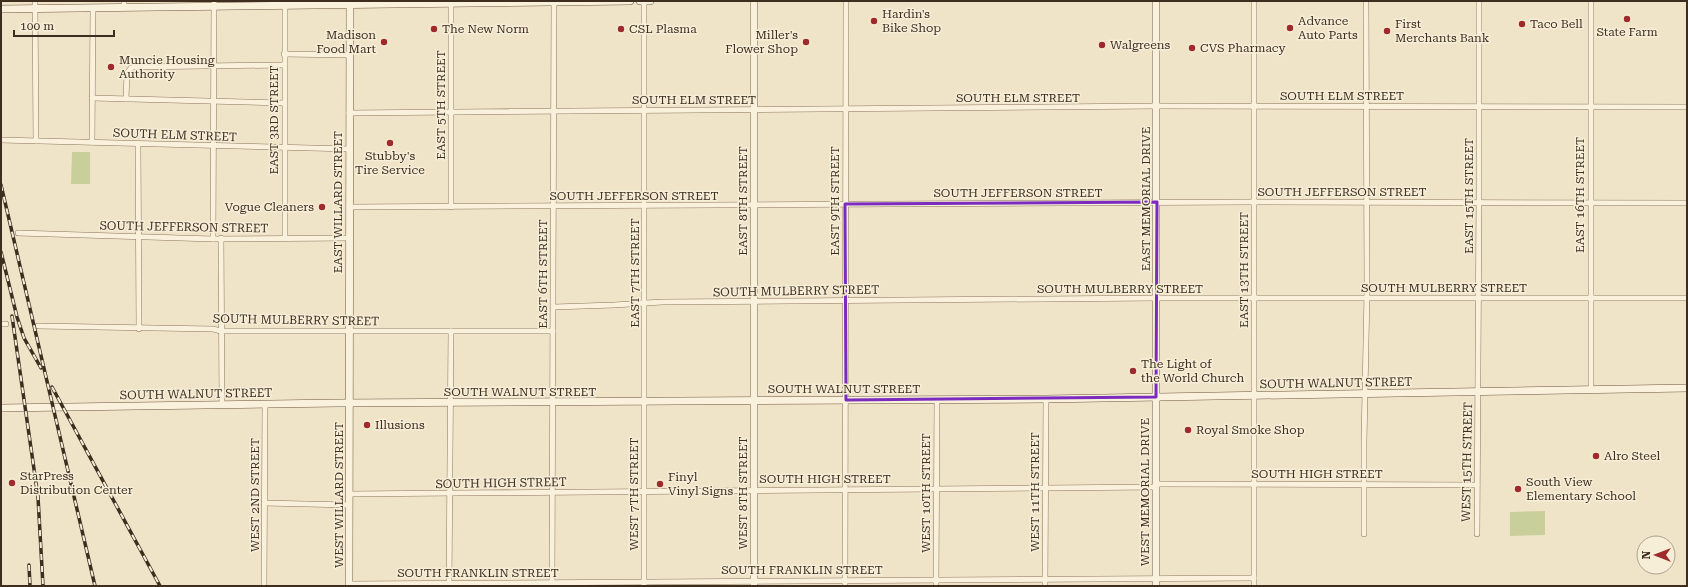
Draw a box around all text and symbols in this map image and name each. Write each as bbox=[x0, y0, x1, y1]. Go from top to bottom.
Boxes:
place label: Hardin's Bike Shop bbox=[882, 7, 941, 35]
scale bar bbox=[14, 12, 114, 38]
place label: Advance Auto Parts bbox=[1298, 14, 1358, 42]
marker: State Farm bbox=[1622, 14, 1632, 24]
marker: Hardin's Bike Shop bbox=[869, 16, 879, 26]
place label: First Merchants Bank bbox=[1395, 17, 1490, 45]
place label: Taco Bell bbox=[1530, 17, 1583, 31]
text: 100 m bbox=[20, 19, 54, 33]
marker: Taco Bell bbox=[1517, 19, 1527, 29]
place label: The New Norm bbox=[442, 22, 529, 36]
place label: CSL Plasma bbox=[629, 22, 697, 36]
marker: Advance Auto Parts bbox=[1285, 23, 1295, 33]
marker: The New Norm bbox=[429, 24, 439, 34]
marker: CSL Plasma bbox=[616, 24, 626, 34]
place label: State Farm bbox=[1596, 25, 1658, 39]
marker: First Merchants Bank bbox=[1382, 26, 1392, 36]
place label: Madison Food Mart bbox=[316, 28, 377, 56]
place label: Miller's Flower Shop bbox=[725, 28, 798, 56]
marker: Madison Food Mart bbox=[379, 37, 389, 47]
marker: Miller's Flower Shop bbox=[801, 37, 811, 47]
place label: Walgreens bbox=[1110, 38, 1170, 52]
marker: Walgreens bbox=[1097, 40, 1107, 50]
place label: CVS Pharmacy bbox=[1200, 41, 1287, 55]
marker: CVS Pharmacy bbox=[1187, 43, 1197, 53]
street label: EAST 5TH STREET bbox=[434, 50, 448, 160]
place label: Muncie Housing Authority bbox=[119, 53, 215, 81]
marker: Muncie Housing Authority bbox=[106, 62, 116, 72]
street label: EAST 3RD STREET bbox=[267, 65, 281, 175]
street label: SOUTH ELM STREET bbox=[1280, 89, 1404, 103]
street label: SOUTH ELM STREET bbox=[956, 91, 1080, 105]
street label: SOUTH ELM STREET bbox=[632, 93, 756, 107]
street label: SOUTH ELM STREET bbox=[113, 126, 237, 144]
street label: EAST MEMORIAL DRIVE bbox=[1139, 127, 1153, 271]
street label: EAST WILLARD STREET bbox=[331, 131, 345, 273]
street label: EAST 16TH STREET bbox=[1573, 137, 1587, 253]
marker: Stubby's Tire Service bbox=[385, 138, 395, 148]
street label: EAST 15TH STREET bbox=[1462, 138, 1476, 254]
street label: EAST 8TH STREET bbox=[736, 146, 750, 256]
street label: EAST 9TH STREET bbox=[828, 146, 842, 256]
place label: Stubby's Tire Service bbox=[355, 149, 425, 177]
street label: SOUTH JEFFERSON STREET bbox=[1258, 185, 1426, 199]
street label: SOUTH JEFFERSON STREET bbox=[934, 186, 1102, 200]
street label: SOUTH JEFFERSON STREET bbox=[550, 189, 718, 203]
place label: Vogue Cleaners bbox=[225, 200, 314, 214]
marker: Vogue Cleaners bbox=[317, 202, 327, 212]
street label: EAST 13TH STREET bbox=[1237, 212, 1251, 328]
street label: EAST 7TH STREET bbox=[628, 218, 642, 328]
street label: SOUTH JEFFERSON STREET bbox=[99, 219, 269, 235]
street label: EAST 6TH STREET bbox=[536, 219, 550, 329]
street label: SOUTH MULBERRY STREET bbox=[1361, 281, 1527, 295]
street label: SOUTH MULBERRY STREET bbox=[1037, 282, 1203, 296]
street label: SOUTH MULBERRY STREET bbox=[713, 283, 879, 299]
street label: SOUTH MULBERRY STREET bbox=[213, 312, 379, 328]
place label: The Light of the World Church bbox=[1141, 357, 1245, 385]
marker: The Light of the World Church bbox=[1128, 366, 1138, 376]
street label: SOUTH WALNUT STREET bbox=[1260, 375, 1412, 391]
street label: SOUTH WALNUT STREET bbox=[768, 382, 920, 396]
street label: SOUTH WALNUT STREET bbox=[444, 385, 596, 399]
street label: SOUTH WALNUT STREET bbox=[120, 386, 272, 402]
street label: WEST 15TH STREET bbox=[1459, 402, 1475, 522]
place label: Illusions bbox=[375, 418, 425, 432]
street label: WEST MEMORIAL DRIVE bbox=[1138, 418, 1152, 566]
marker: Illusions bbox=[362, 420, 372, 430]
street label: WEST WILLARD STREET bbox=[332, 422, 346, 568]
place label: Royal Smoke Shop bbox=[1196, 423, 1305, 437]
marker: Royal Smoke Shop bbox=[1183, 425, 1193, 435]
street label: WEST 11TH STREET bbox=[1028, 432, 1042, 552]
street label: WEST 10TH STREET bbox=[919, 433, 933, 553]
street label: WEST 8TH STREET bbox=[736, 436, 750, 550]
street label: WEST 7TH STREET bbox=[627, 437, 641, 551]
street label: WEST 2ND STREET bbox=[248, 438, 262, 552]
place label: Alro Steel bbox=[1604, 449, 1660, 463]
marker: Alro Steel bbox=[1591, 451, 1601, 461]
street label: SOUTH HIGH STREET bbox=[1251, 467, 1383, 481]
place label: StarPress Distribution Center bbox=[20, 469, 133, 497]
place label: Finyl Vinyl Signs bbox=[668, 470, 734, 498]
street label: SOUTH HIGH STREET bbox=[759, 472, 891, 486]
street label: SOUTH HIGH STREET bbox=[435, 475, 567, 491]
place label: South View Elementary School bbox=[1526, 475, 1636, 503]
marker: StarPress Distribution Center bbox=[7, 478, 17, 488]
marker: Finyl Vinyl Signs bbox=[655, 479, 665, 489]
marker: South View Elementary School bbox=[1513, 484, 1523, 494]
north arrow bbox=[1636, 535, 1676, 575]
text: N bbox=[1640, 550, 1653, 559]
street label: SOUTH FRANKLIN STREET bbox=[721, 563, 883, 577]
street label: SOUTH FRANKLIN STREET bbox=[397, 566, 559, 580]

